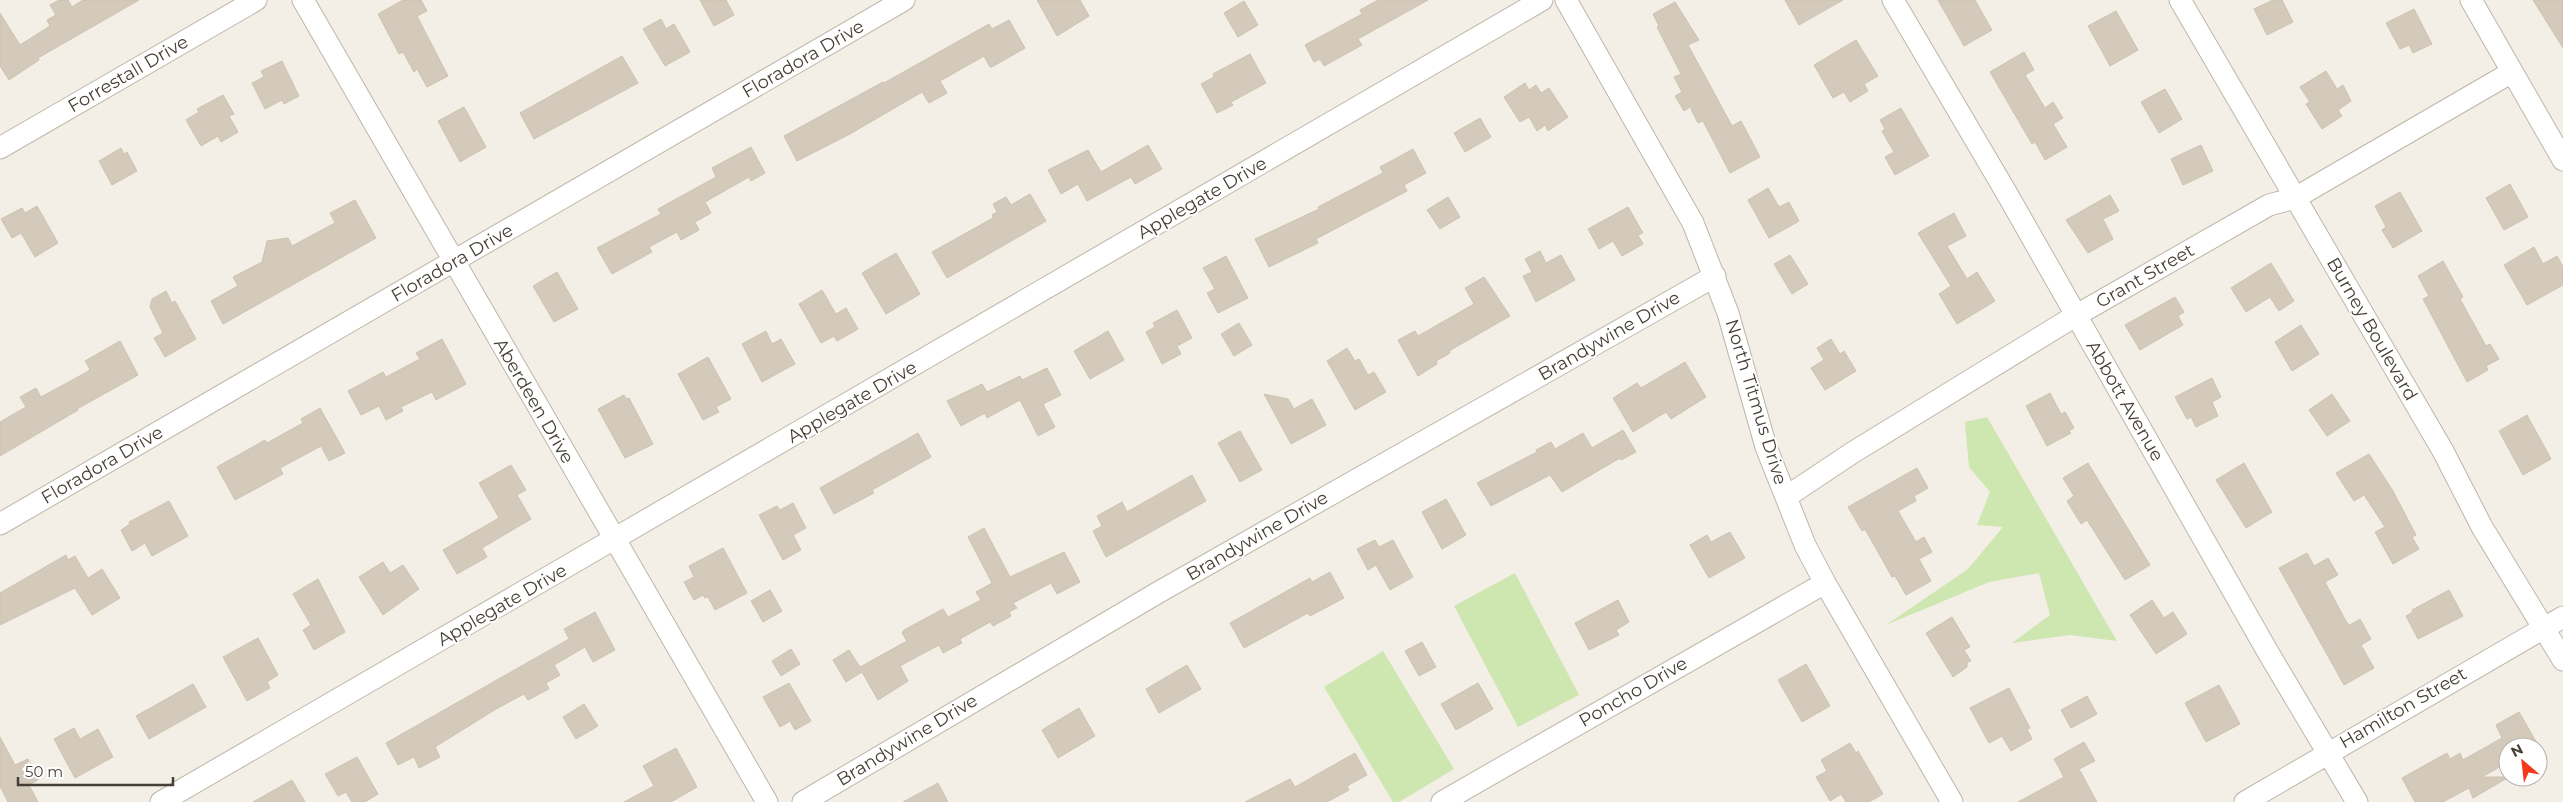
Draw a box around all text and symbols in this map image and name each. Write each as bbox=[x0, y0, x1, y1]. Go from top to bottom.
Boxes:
street label: Floradora Drive bbox=[738, 15, 868, 103]
street label: Forrestall Drive bbox=[64, 31, 192, 117]
street label: Applegate Drive bbox=[1133, 152, 1271, 244]
street label: Floradora Drive bbox=[387, 219, 517, 307]
street label: Grant Street bbox=[2092, 239, 2198, 313]
street label: Burney Boulevard bbox=[2322, 253, 2422, 405]
street label: Brandywine Drive bbox=[1534, 286, 1684, 386]
street label: North Titmus Drive bbox=[1720, 317, 1792, 487]
street label: Aberdeen Drive bbox=[489, 334, 579, 468]
street label: Abbott Avenue bbox=[2082, 337, 2168, 465]
street label: Applegate Drive bbox=[783, 356, 921, 448]
street label: Floradora Drive bbox=[37, 421, 167, 509]
street label: Brandywine Drive bbox=[1182, 486, 1332, 586]
street label: Applegate Drive bbox=[433, 559, 571, 651]
street label: Poncho Drive bbox=[1575, 652, 1691, 732]
street label: Hamilton Street bbox=[2335, 663, 2471, 753]
street label: Brandywine Drive bbox=[833, 689, 981, 791]
north arrow bbox=[2498, 737, 2548, 787]
text: N bbox=[2508, 740, 2526, 761]
scale bar bbox=[18, 754, 172, 786]
text: 50 m bbox=[25, 762, 63, 781]

